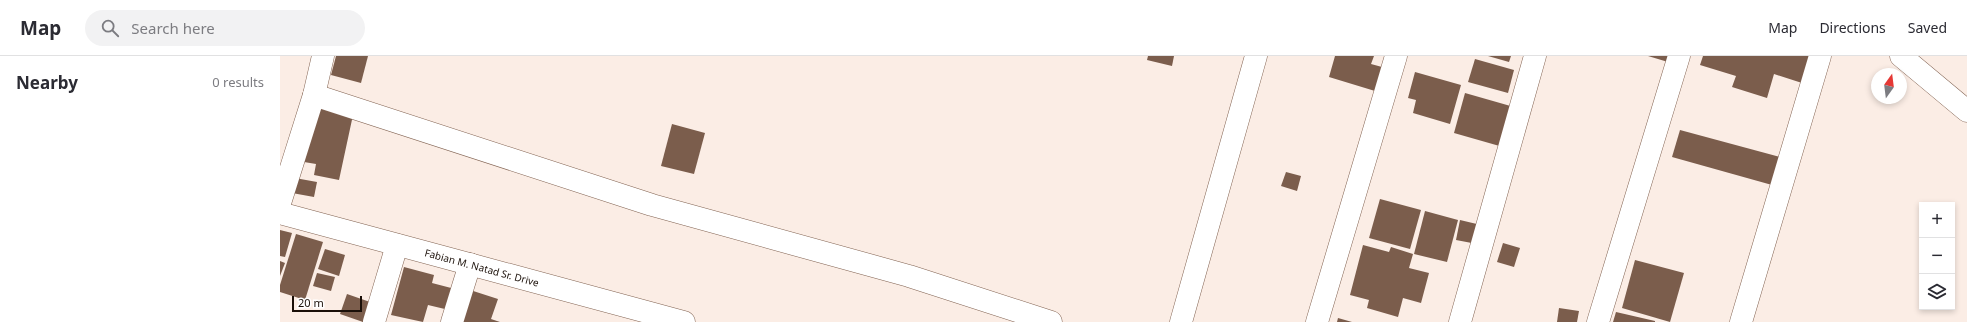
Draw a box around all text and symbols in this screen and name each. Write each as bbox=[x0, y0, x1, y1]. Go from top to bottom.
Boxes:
search box bbox=[85, 10, 365, 46]
text: Map bbox=[20, 15, 61, 41]
icon: search bbox=[99, 17, 121, 39]
text: Search here bbox=[131, 18, 215, 38]
text: Map bbox=[1768, 18, 1797, 37]
text: Directions bbox=[1819, 18, 1886, 37]
text: Saved bbox=[1908, 18, 1947, 37]
north arrow bbox=[1871, 68, 1907, 104]
text: Nearby bbox=[16, 71, 78, 94]
text: 0 results bbox=[212, 73, 264, 91]
map controls bbox=[1919, 202, 1955, 310]
button: + bbox=[1919, 202, 1955, 238]
button: − bbox=[1919, 238, 1955, 274]
street label: Fabian M. Natad Sr. Drive bbox=[423, 245, 541, 290]
button: layers bbox=[1919, 274, 1955, 310]
scale bar bbox=[292, 294, 362, 313]
text: 20 m bbox=[298, 295, 324, 310]

